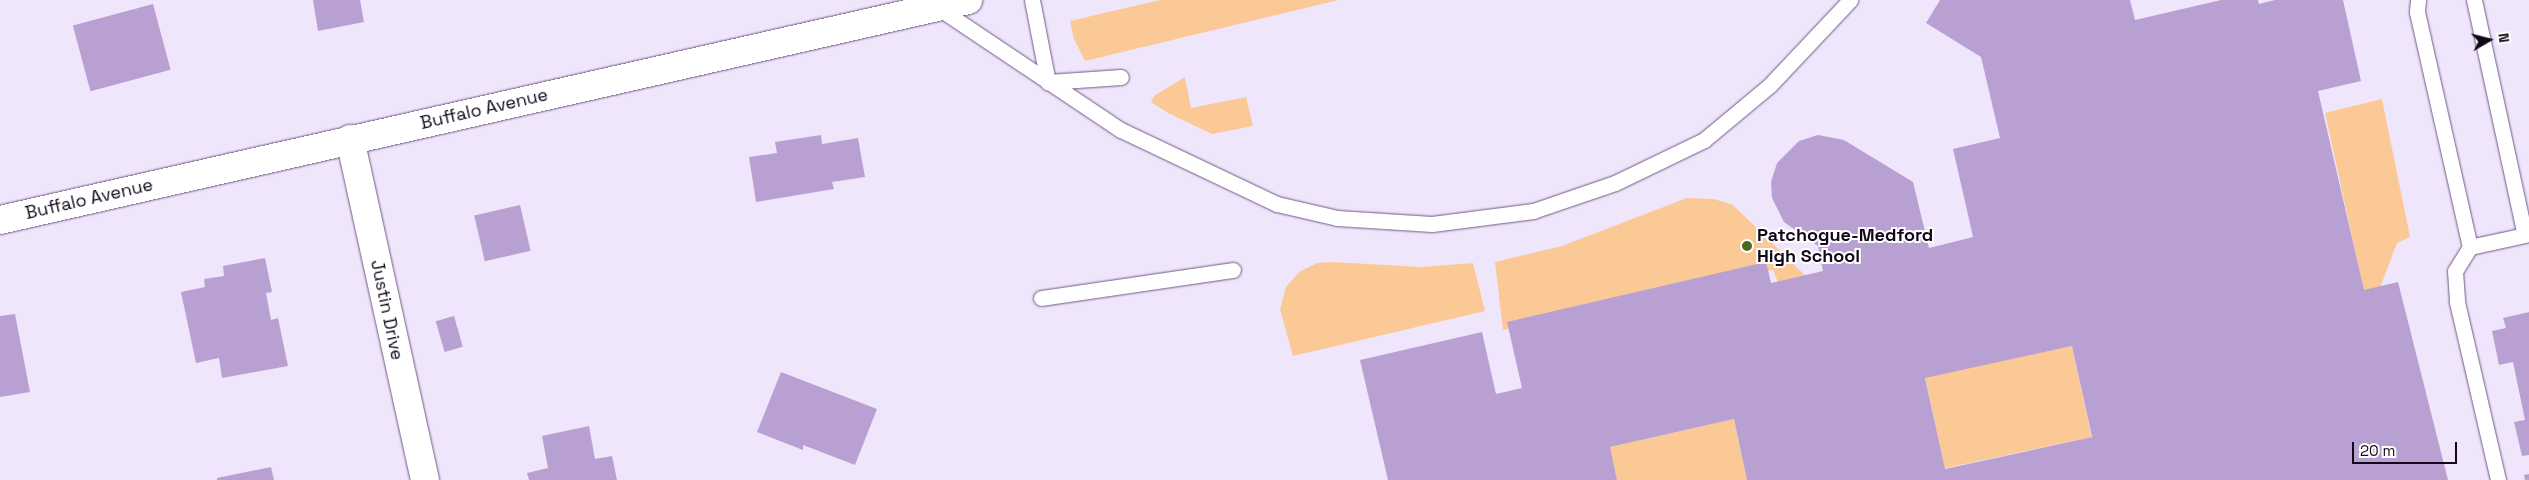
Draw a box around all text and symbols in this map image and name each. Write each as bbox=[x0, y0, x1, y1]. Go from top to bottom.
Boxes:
north arrow bbox=[2464, 15, 2514, 65]
text: N bbox=[2494, 32, 2513, 44]
street label: Buffalo Avenue bbox=[418, 84, 550, 134]
street label: Buffalo Avenue bbox=[23, 174, 155, 224]
place label: Patchogue-Medford High School bbox=[1757, 225, 1933, 268]
marker: Patchogue-Medford High School bbox=[1741, 240, 1753, 252]
street label: Justin Drive bbox=[366, 258, 408, 362]
scale bar bbox=[2354, 432, 2459, 464]
text: 20 m bbox=[2360, 441, 2395, 460]

